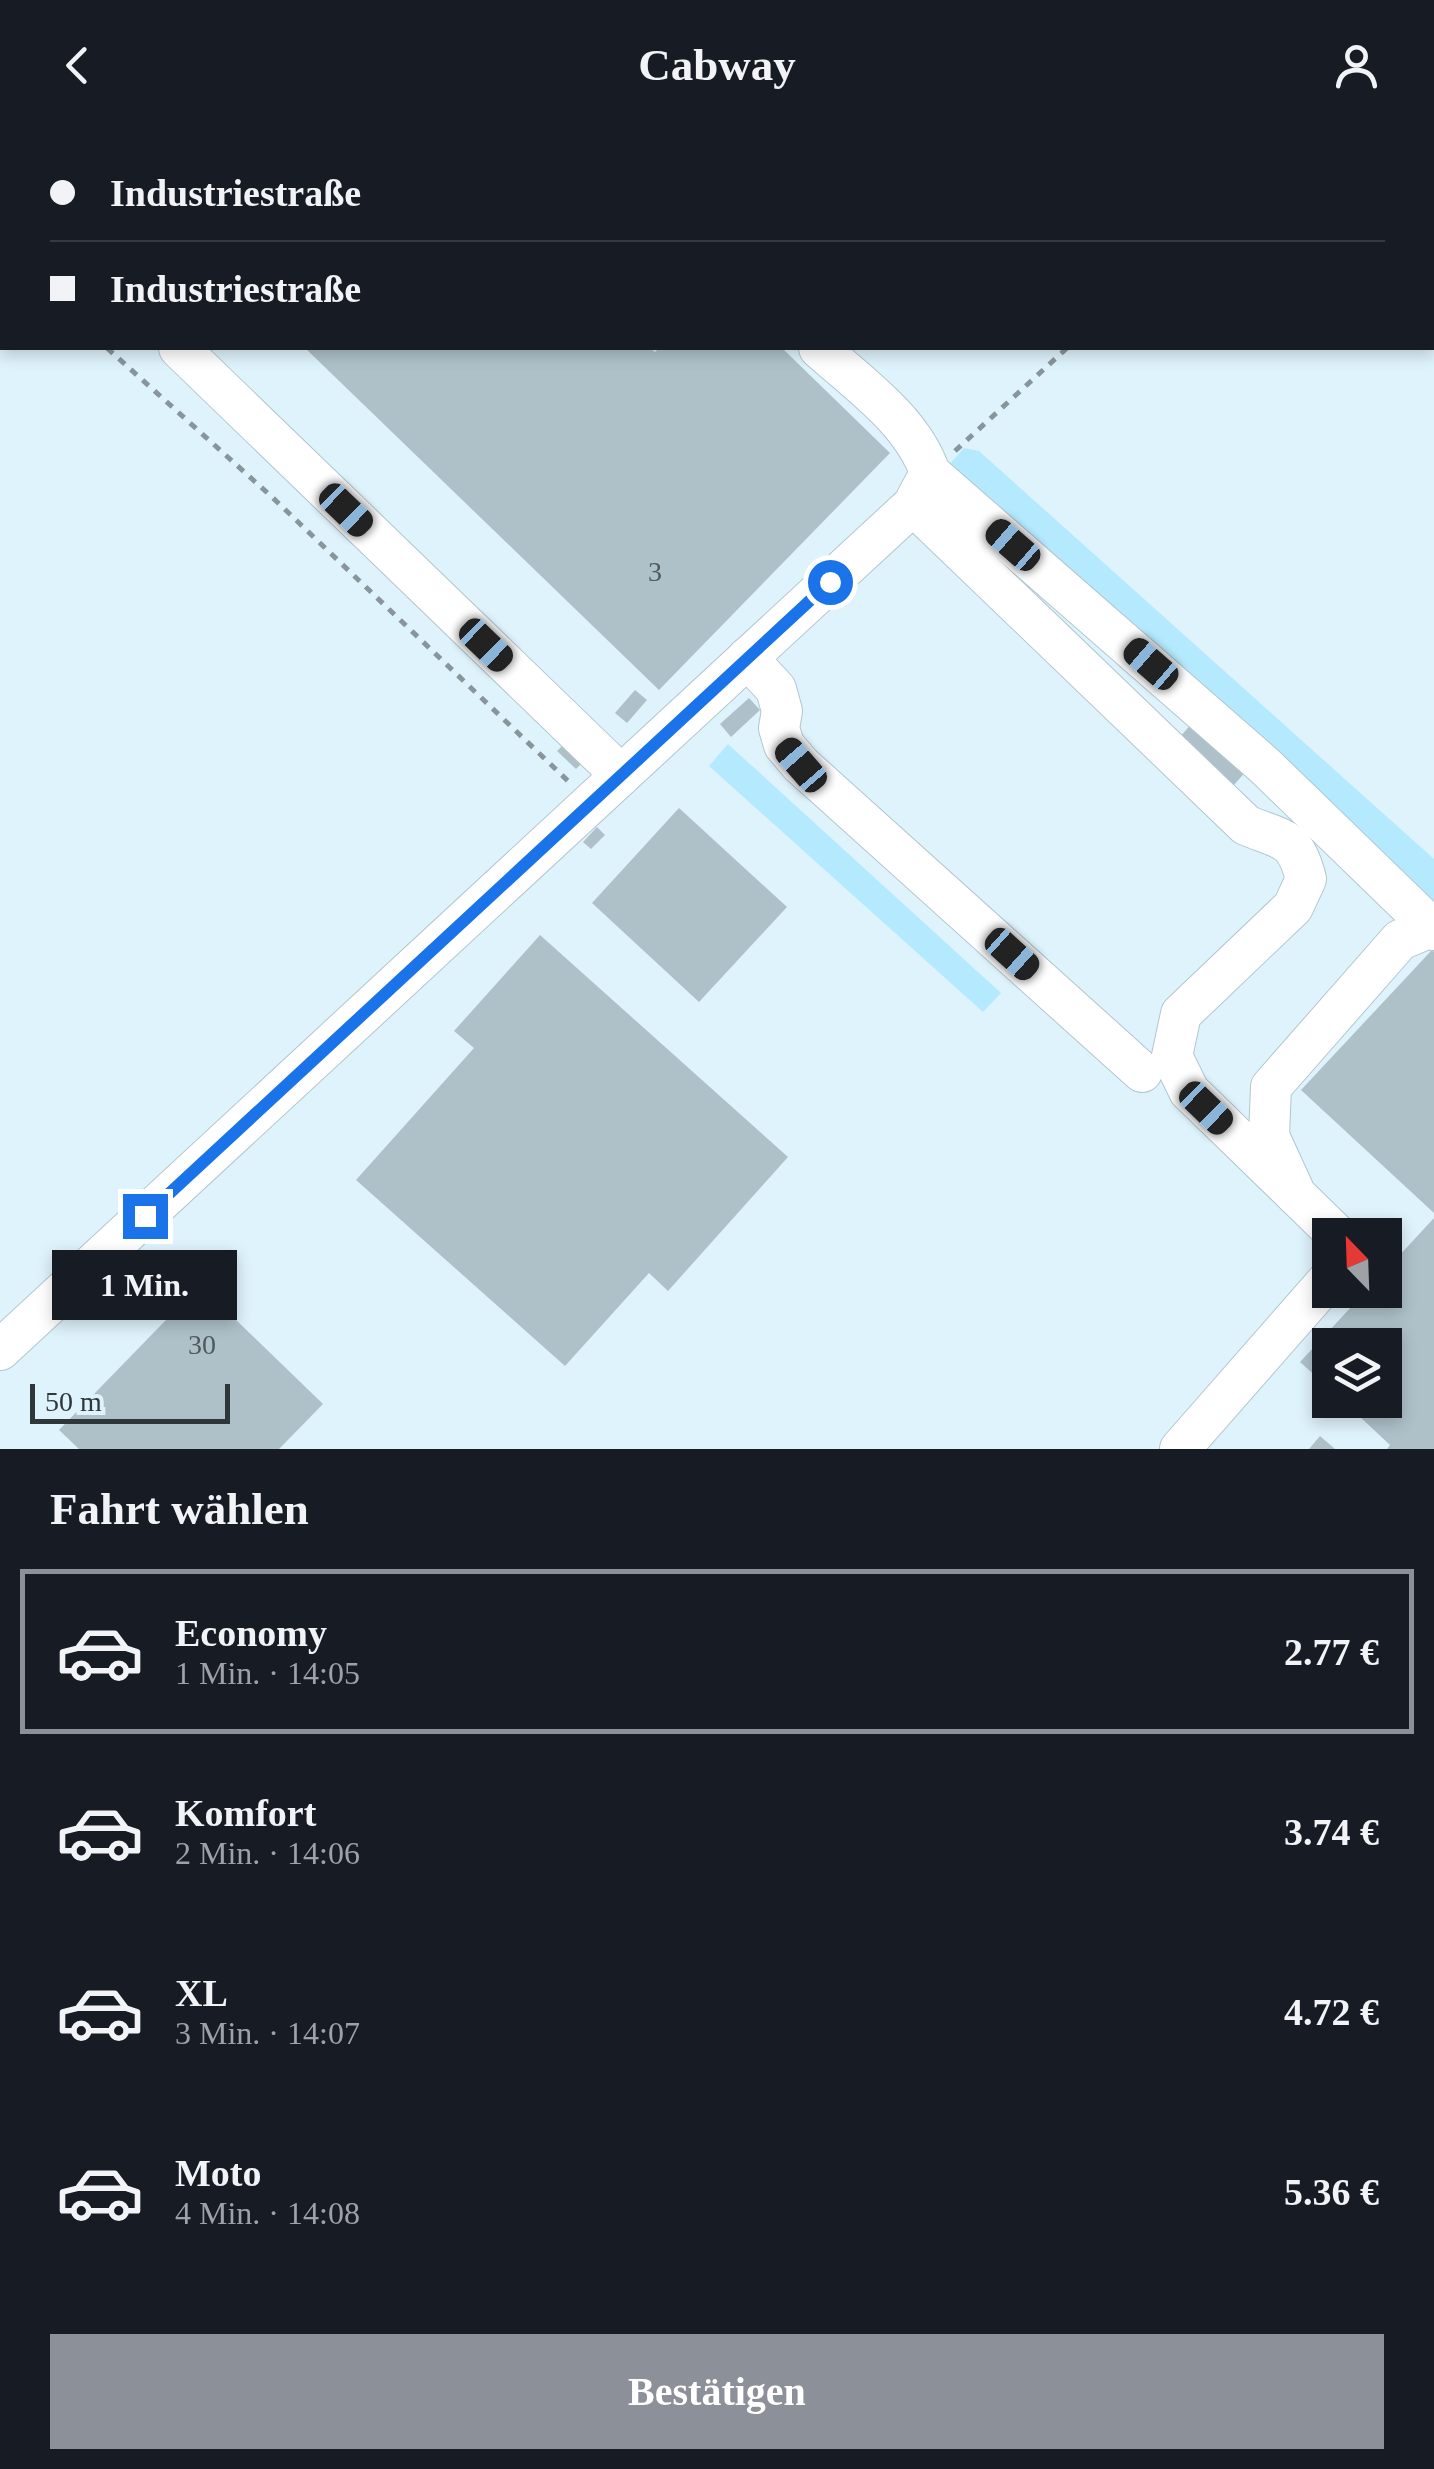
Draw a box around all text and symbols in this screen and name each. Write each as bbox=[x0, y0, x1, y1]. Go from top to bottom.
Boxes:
icon: back bbox=[50, 38, 105, 93]
icon: person bbox=[1329, 38, 1384, 93]
text: Cabway bbox=[638, 40, 796, 90]
text: Industriestraße bbox=[110, 172, 361, 214]
text: Industriestraße bbox=[110, 268, 361, 310]
car bbox=[314, 478, 378, 542]
car bbox=[981, 514, 1045, 576]
house number: 3 bbox=[648, 556, 662, 587]
route start bbox=[808, 560, 853, 605]
car bbox=[454, 613, 518, 677]
car bbox=[1119, 633, 1183, 695]
car bbox=[770, 733, 832, 797]
car bbox=[980, 923, 1044, 985]
car bbox=[1174, 1076, 1238, 1140]
route end bbox=[123, 1194, 168, 1239]
north arrow bbox=[1312, 1218, 1402, 1308]
map controls bbox=[1312, 1218, 1402, 1418]
callout: 1 Min. bbox=[52, 1251, 238, 1321]
text: 1 Min. bbox=[100, 1267, 189, 1303]
button: layers bbox=[1312, 1328, 1402, 1418]
house number: 30 bbox=[188, 1329, 216, 1360]
scale bar bbox=[30, 1379, 230, 1424]
text: 50 m bbox=[45, 1386, 102, 1417]
text: Fahrt wählen bbox=[50, 1484, 309, 1534]
icon: car bbox=[55, 1607, 145, 1697]
text: Economy bbox=[175, 1612, 327, 1654]
text: 2.77 € bbox=[1284, 1631, 1379, 1673]
text: 1 Min. · 14:05 bbox=[175, 1655, 360, 1691]
icon: car bbox=[55, 1787, 145, 1877]
text: Komfort bbox=[175, 1792, 316, 1834]
text: 3.74 € bbox=[1284, 1811, 1379, 1853]
text: 2 Min. · 14:06 bbox=[175, 1835, 360, 1871]
icon: car bbox=[55, 1967, 145, 2057]
text: XL bbox=[175, 1972, 228, 2014]
text: 4.72 € bbox=[1284, 1991, 1379, 2033]
text: 3 Min. · 14:07 bbox=[175, 2015, 360, 2051]
icon: car bbox=[55, 2147, 145, 2237]
text: Moto bbox=[175, 2152, 262, 2194]
text: 5.36 € bbox=[1284, 2171, 1379, 2213]
text: 4 Min. · 14:08 bbox=[175, 2195, 360, 2231]
button: Bestätigen bbox=[50, 2334, 1384, 2449]

